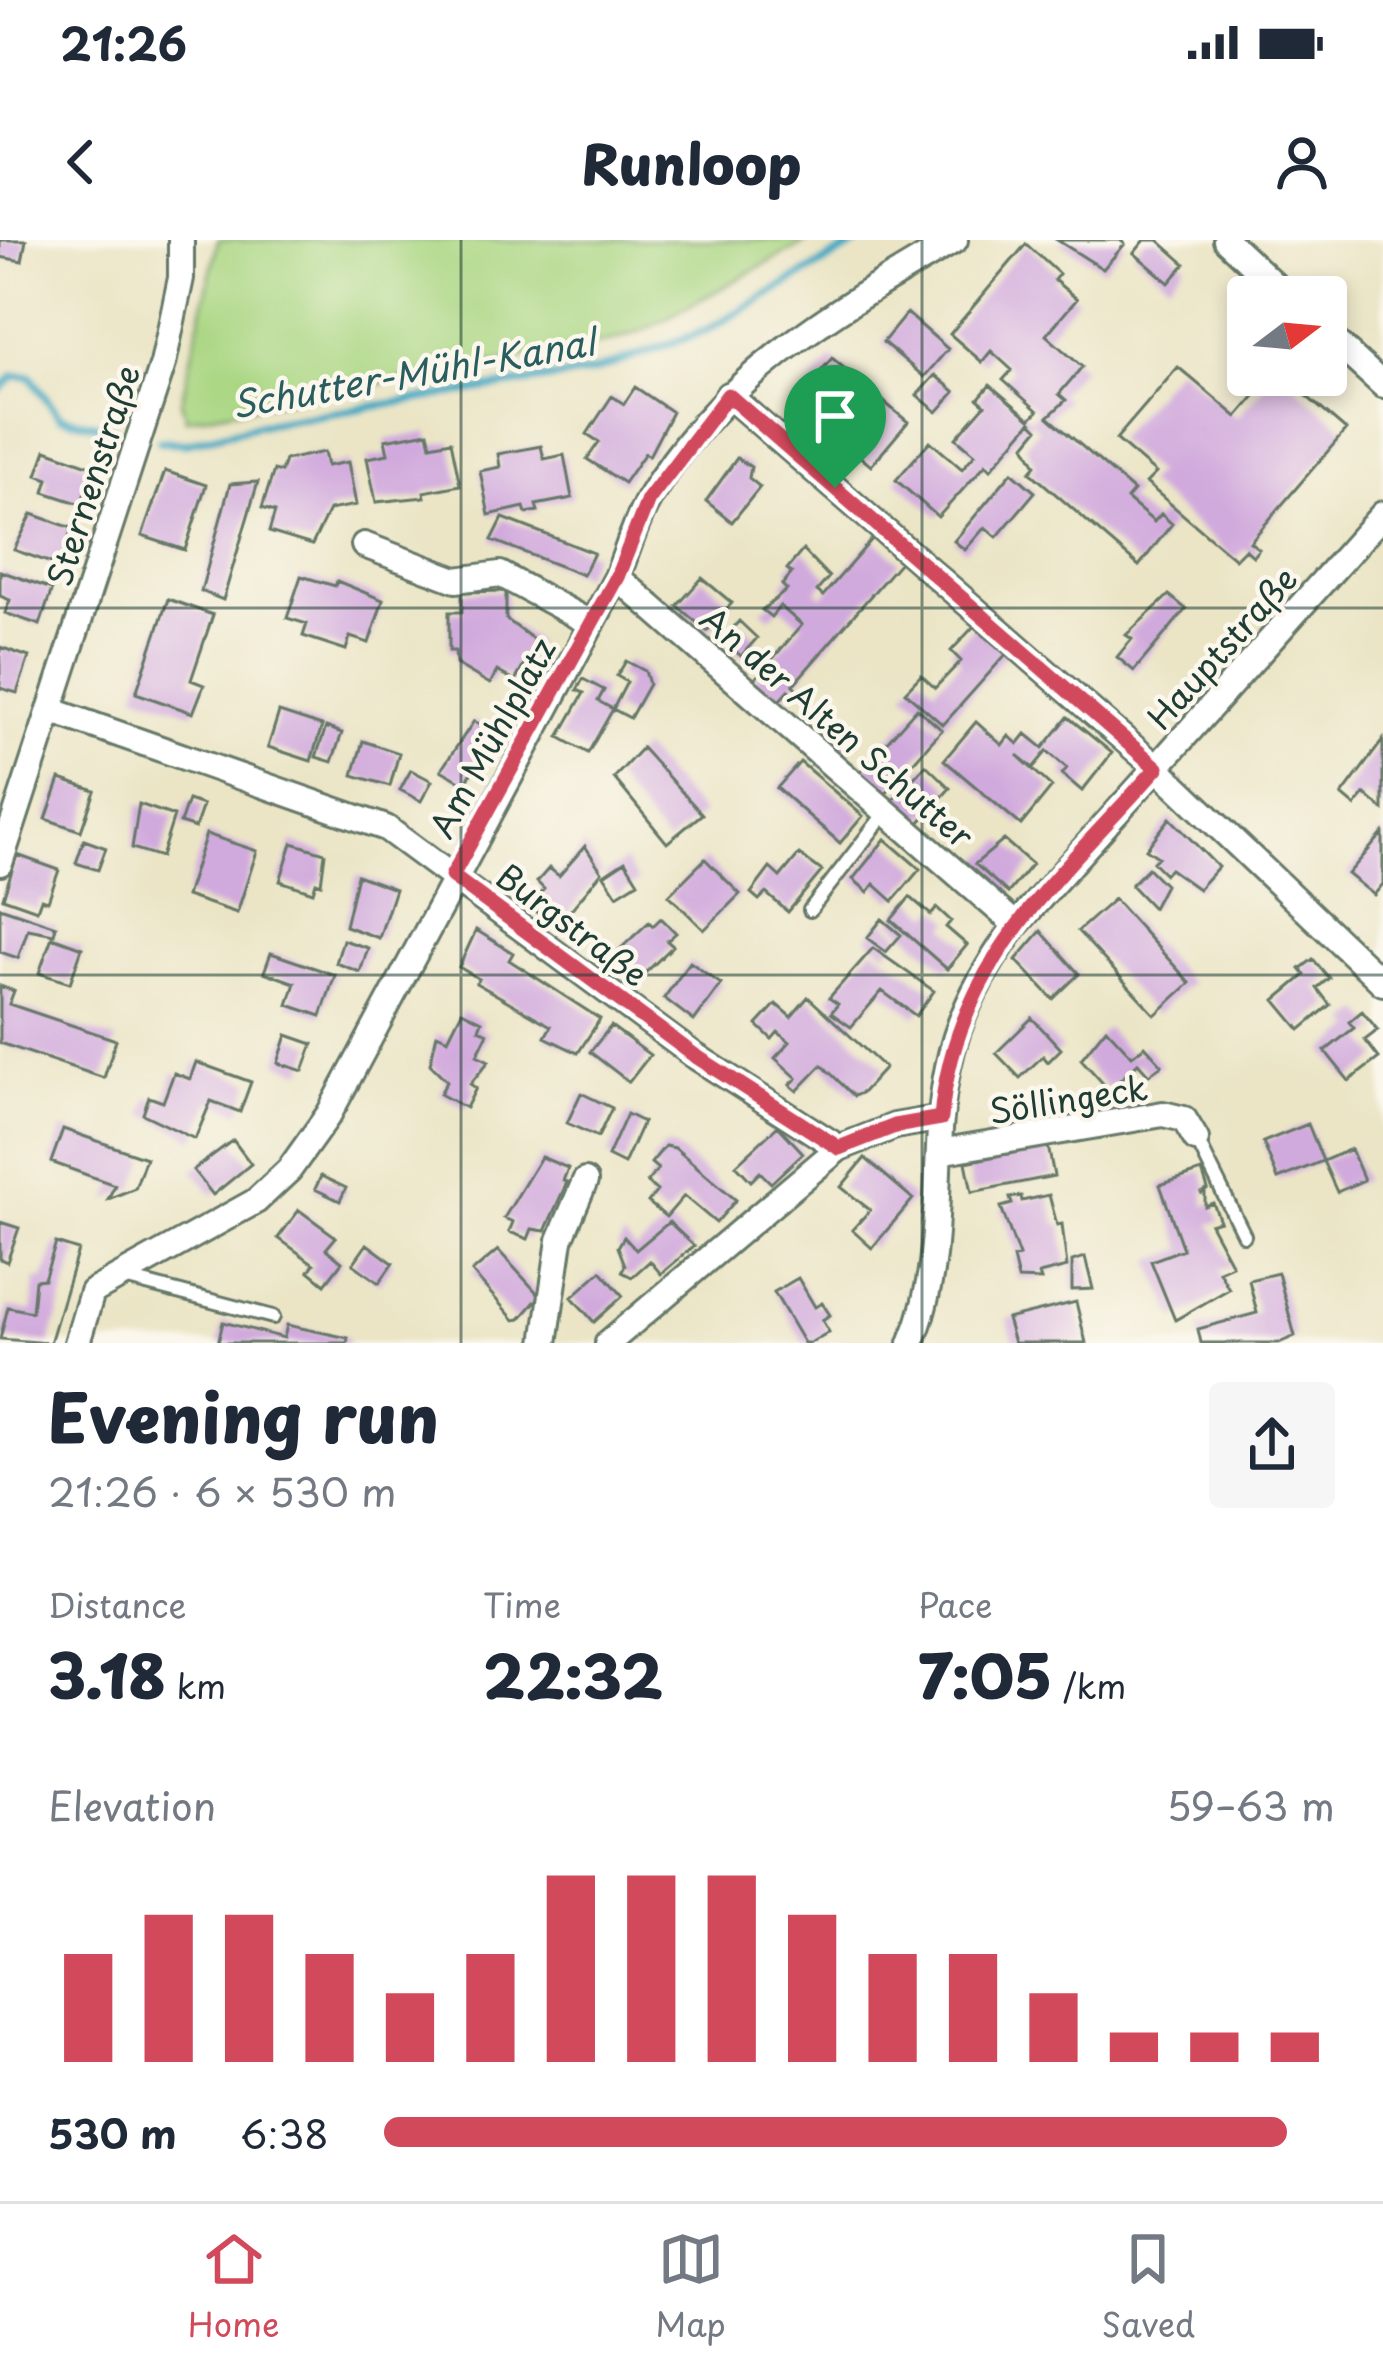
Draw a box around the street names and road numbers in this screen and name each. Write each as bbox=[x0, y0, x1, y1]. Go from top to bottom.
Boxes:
street label: Sternenstraße bbox=[33, 358, 151, 592]
street label: Hauptstraße bbox=[1134, 554, 1308, 740]
street label: An der Alten Schutter bbox=[690, 593, 986, 859]
street label: Am Mühlplatz bbox=[415, 628, 567, 846]
street label: Burgstraße bbox=[487, 850, 659, 998]
street label: Söllingeck bbox=[985, 1061, 1151, 1135]

